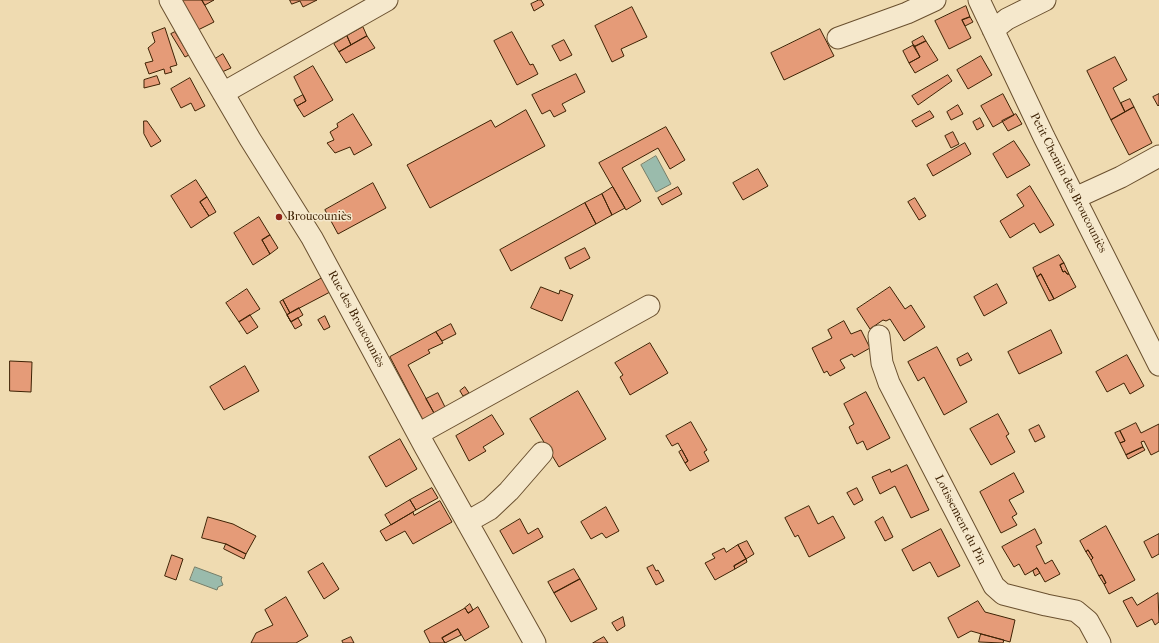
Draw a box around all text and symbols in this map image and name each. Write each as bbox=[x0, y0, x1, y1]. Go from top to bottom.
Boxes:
street label: Petit Chemin des Broucouniès bbox=[1026, 111, 1110, 255]
place label: Broucouniès bbox=[287, 210, 351, 224]
marker: Broucouniès bbox=[274, 212, 284, 222]
street label: Rue des Broucouniès bbox=[324, 268, 388, 370]
street label: Lotissement du Pin bbox=[931, 473, 989, 567]

